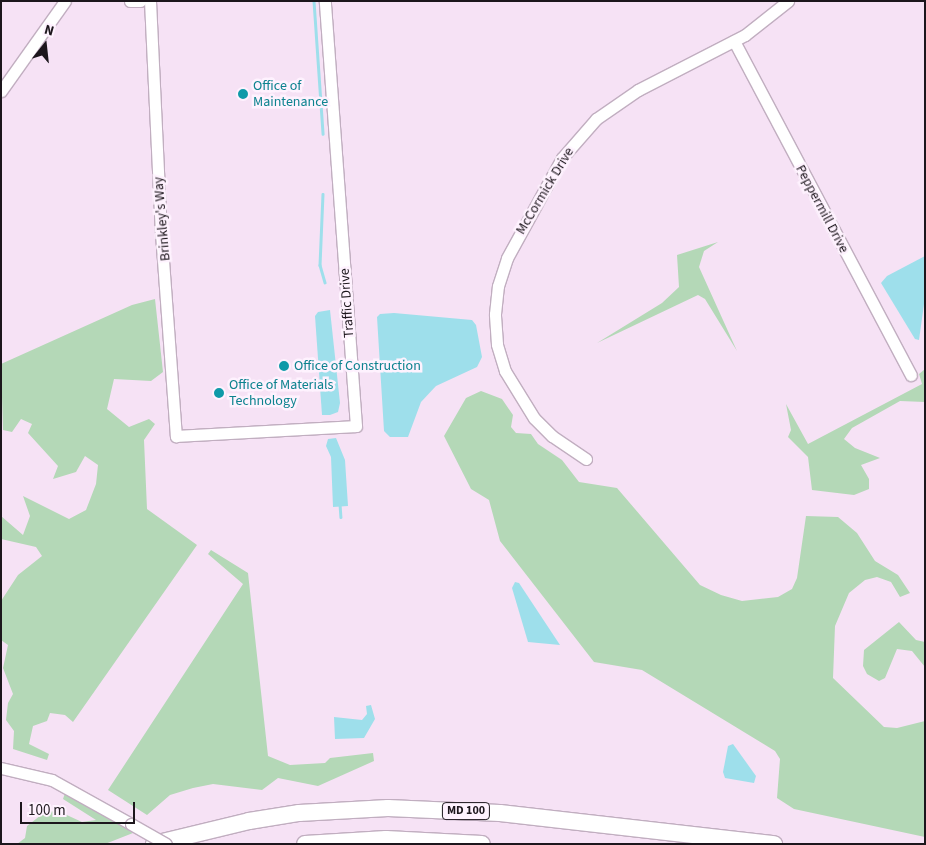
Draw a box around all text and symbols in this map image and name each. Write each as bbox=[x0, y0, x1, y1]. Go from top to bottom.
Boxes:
north arrow bbox=[20, 20, 70, 70]
text: N bbox=[42, 20, 56, 41]
place label: Office of Maintenance bbox=[253, 78, 328, 110]
marker: Office of Maintenance bbox=[237, 88, 249, 100]
street label: McCormick Drive bbox=[512, 144, 578, 238]
street label: Peppermill Drive bbox=[792, 162, 852, 256]
street label: Brinkley's Way bbox=[150, 176, 174, 262]
street label: Traffic Drive bbox=[336, 268, 358, 338]
place label: Office of Construction bbox=[294, 358, 421, 374]
marker: Office of Construction bbox=[278, 360, 290, 372]
place label: Office of Materials Technology bbox=[229, 377, 333, 410]
marker: Office of Materials Technology bbox=[213, 387, 225, 399]
scale bar bbox=[22, 792, 138, 824]
text: 100 m bbox=[28, 800, 66, 821]
road number: MD 100 bbox=[441, 801, 491, 820]

